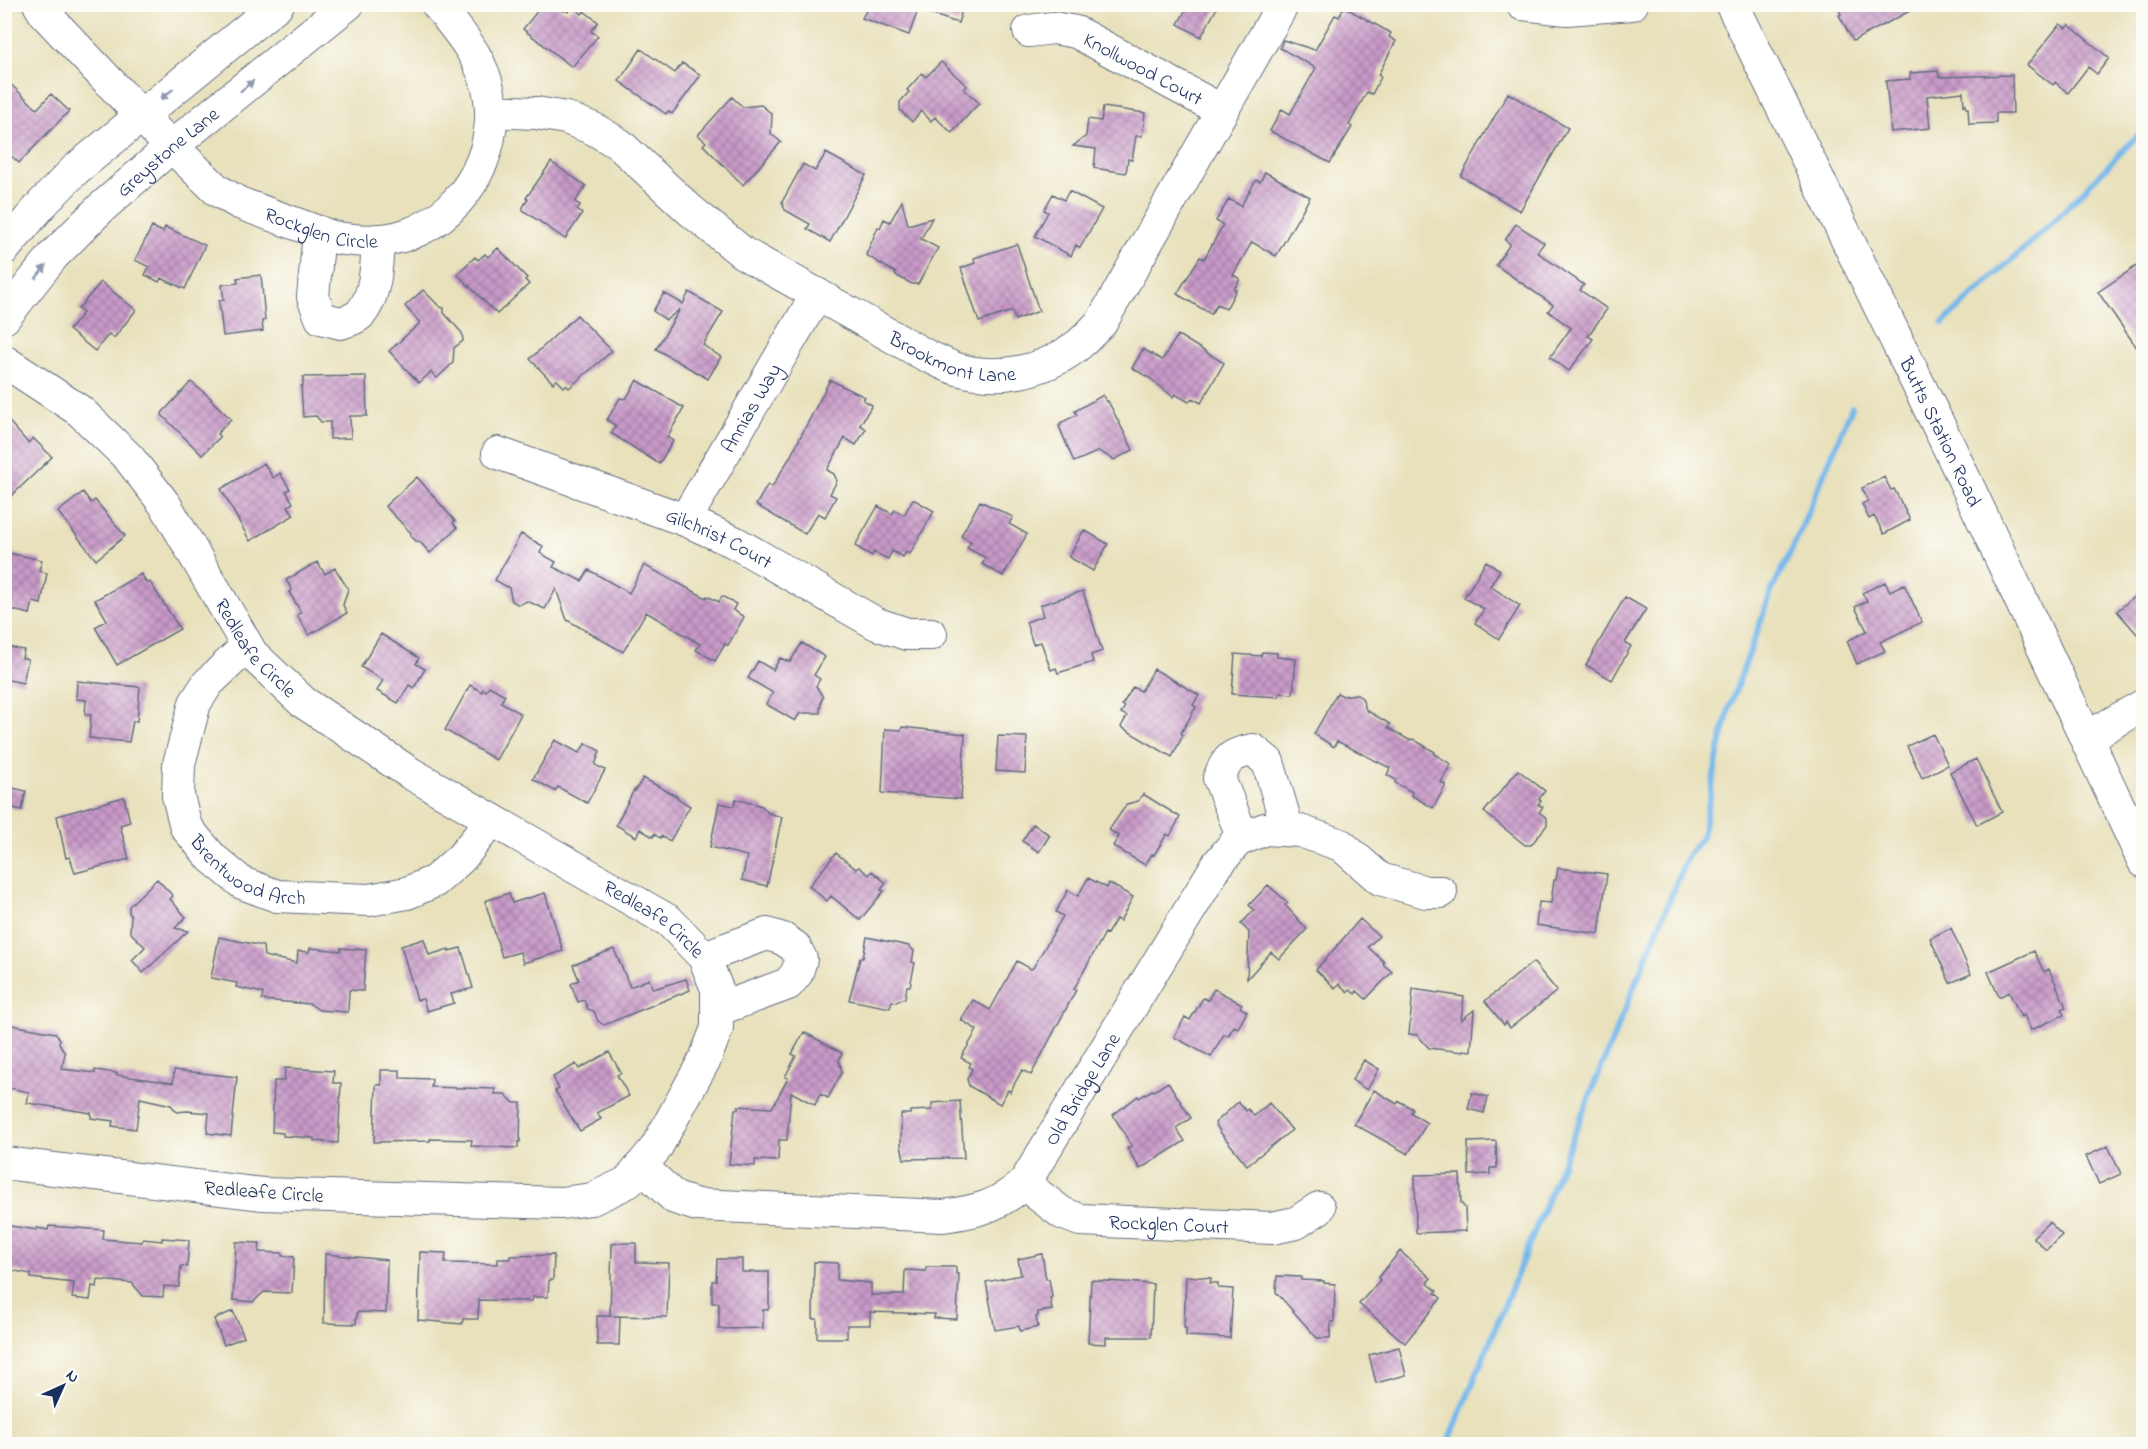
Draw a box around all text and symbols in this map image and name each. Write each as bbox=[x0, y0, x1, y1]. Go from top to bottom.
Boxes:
street label: Knollwood Court bbox=[1077, 26, 1207, 115]
one-way arrow bbox=[240, 80, 255, 92]
one-way arrow bbox=[159, 88, 175, 101]
street label: Greystone Lane bbox=[111, 101, 227, 205]
street label: Rockglen Circle bbox=[260, 201, 378, 258]
one-way arrow bbox=[34, 264, 47, 280]
street label: Brookmont Lane bbox=[882, 325, 1018, 391]
street label: Butts Station Road bbox=[1890, 352, 1987, 512]
street label: Annias Way bbox=[715, 359, 790, 459]
street label: Gilchrist Court bbox=[661, 502, 777, 578]
street label: Redleafe Circle bbox=[206, 594, 302, 706]
street label: Brentwood Arch bbox=[181, 829, 306, 914]
street label: Redleafe Circle bbox=[597, 874, 710, 966]
street label: Old Bridge Lane bbox=[1038, 1028, 1129, 1152]
street label: Redleafe Circle bbox=[203, 1175, 325, 1212]
street label: Rockglen Court bbox=[1108, 1209, 1230, 1243]
north arrow bbox=[33, 1356, 93, 1416]
text: N bbox=[60, 1364, 85, 1389]

